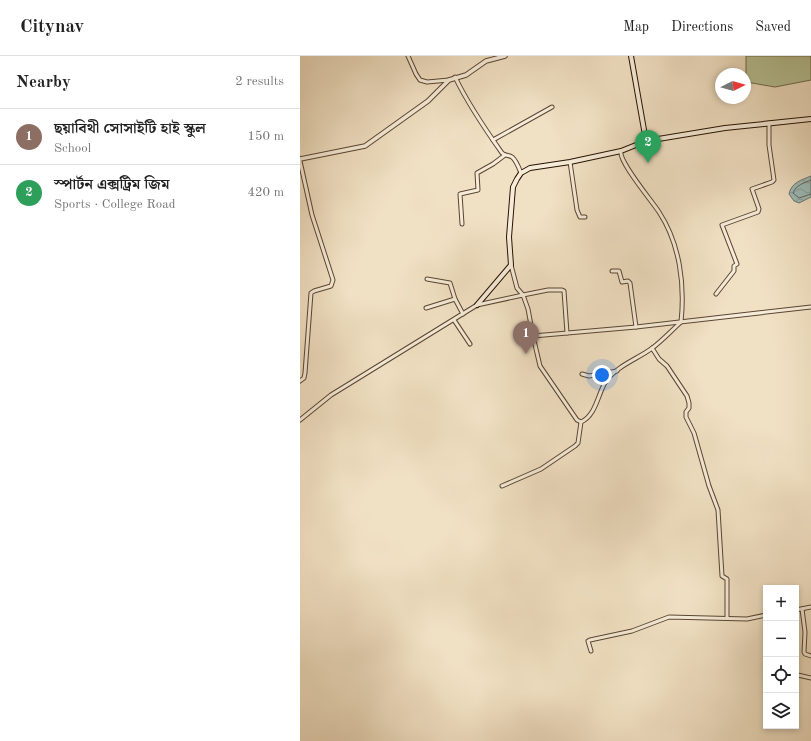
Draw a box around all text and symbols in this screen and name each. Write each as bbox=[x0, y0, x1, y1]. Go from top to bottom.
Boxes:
text: Citynav bbox=[20, 18, 84, 37]
text: Map bbox=[623, 20, 649, 34]
text: Directions bbox=[671, 20, 733, 34]
text: Saved bbox=[755, 20, 791, 34]
north arrow bbox=[715, 68, 751, 104]
text: Nearby bbox=[16, 74, 71, 91]
text: 2 results bbox=[235, 75, 284, 88]
text: ছয়াবিথী সোসাইটি হাই স্কুল bbox=[54, 122, 206, 137]
text: 1 bbox=[25, 130, 33, 143]
text: 150 m bbox=[247, 130, 284, 143]
pin: 2 bbox=[635, 130, 661, 163]
text: School bbox=[54, 142, 91, 155]
text: স্পার্টন এক্সট্রিম জিম bbox=[54, 178, 169, 193]
text: 2 bbox=[25, 186, 33, 199]
text: 420 m bbox=[247, 186, 284, 199]
text: Sports · College Road bbox=[54, 198, 175, 211]
pin: 1 bbox=[513, 321, 539, 354]
your location bbox=[592, 365, 612, 385]
map controls bbox=[763, 585, 799, 729]
button: + bbox=[763, 585, 799, 621]
button: − bbox=[763, 621, 799, 657]
button: locate bbox=[763, 657, 799, 693]
button: layers bbox=[763, 693, 799, 729]

